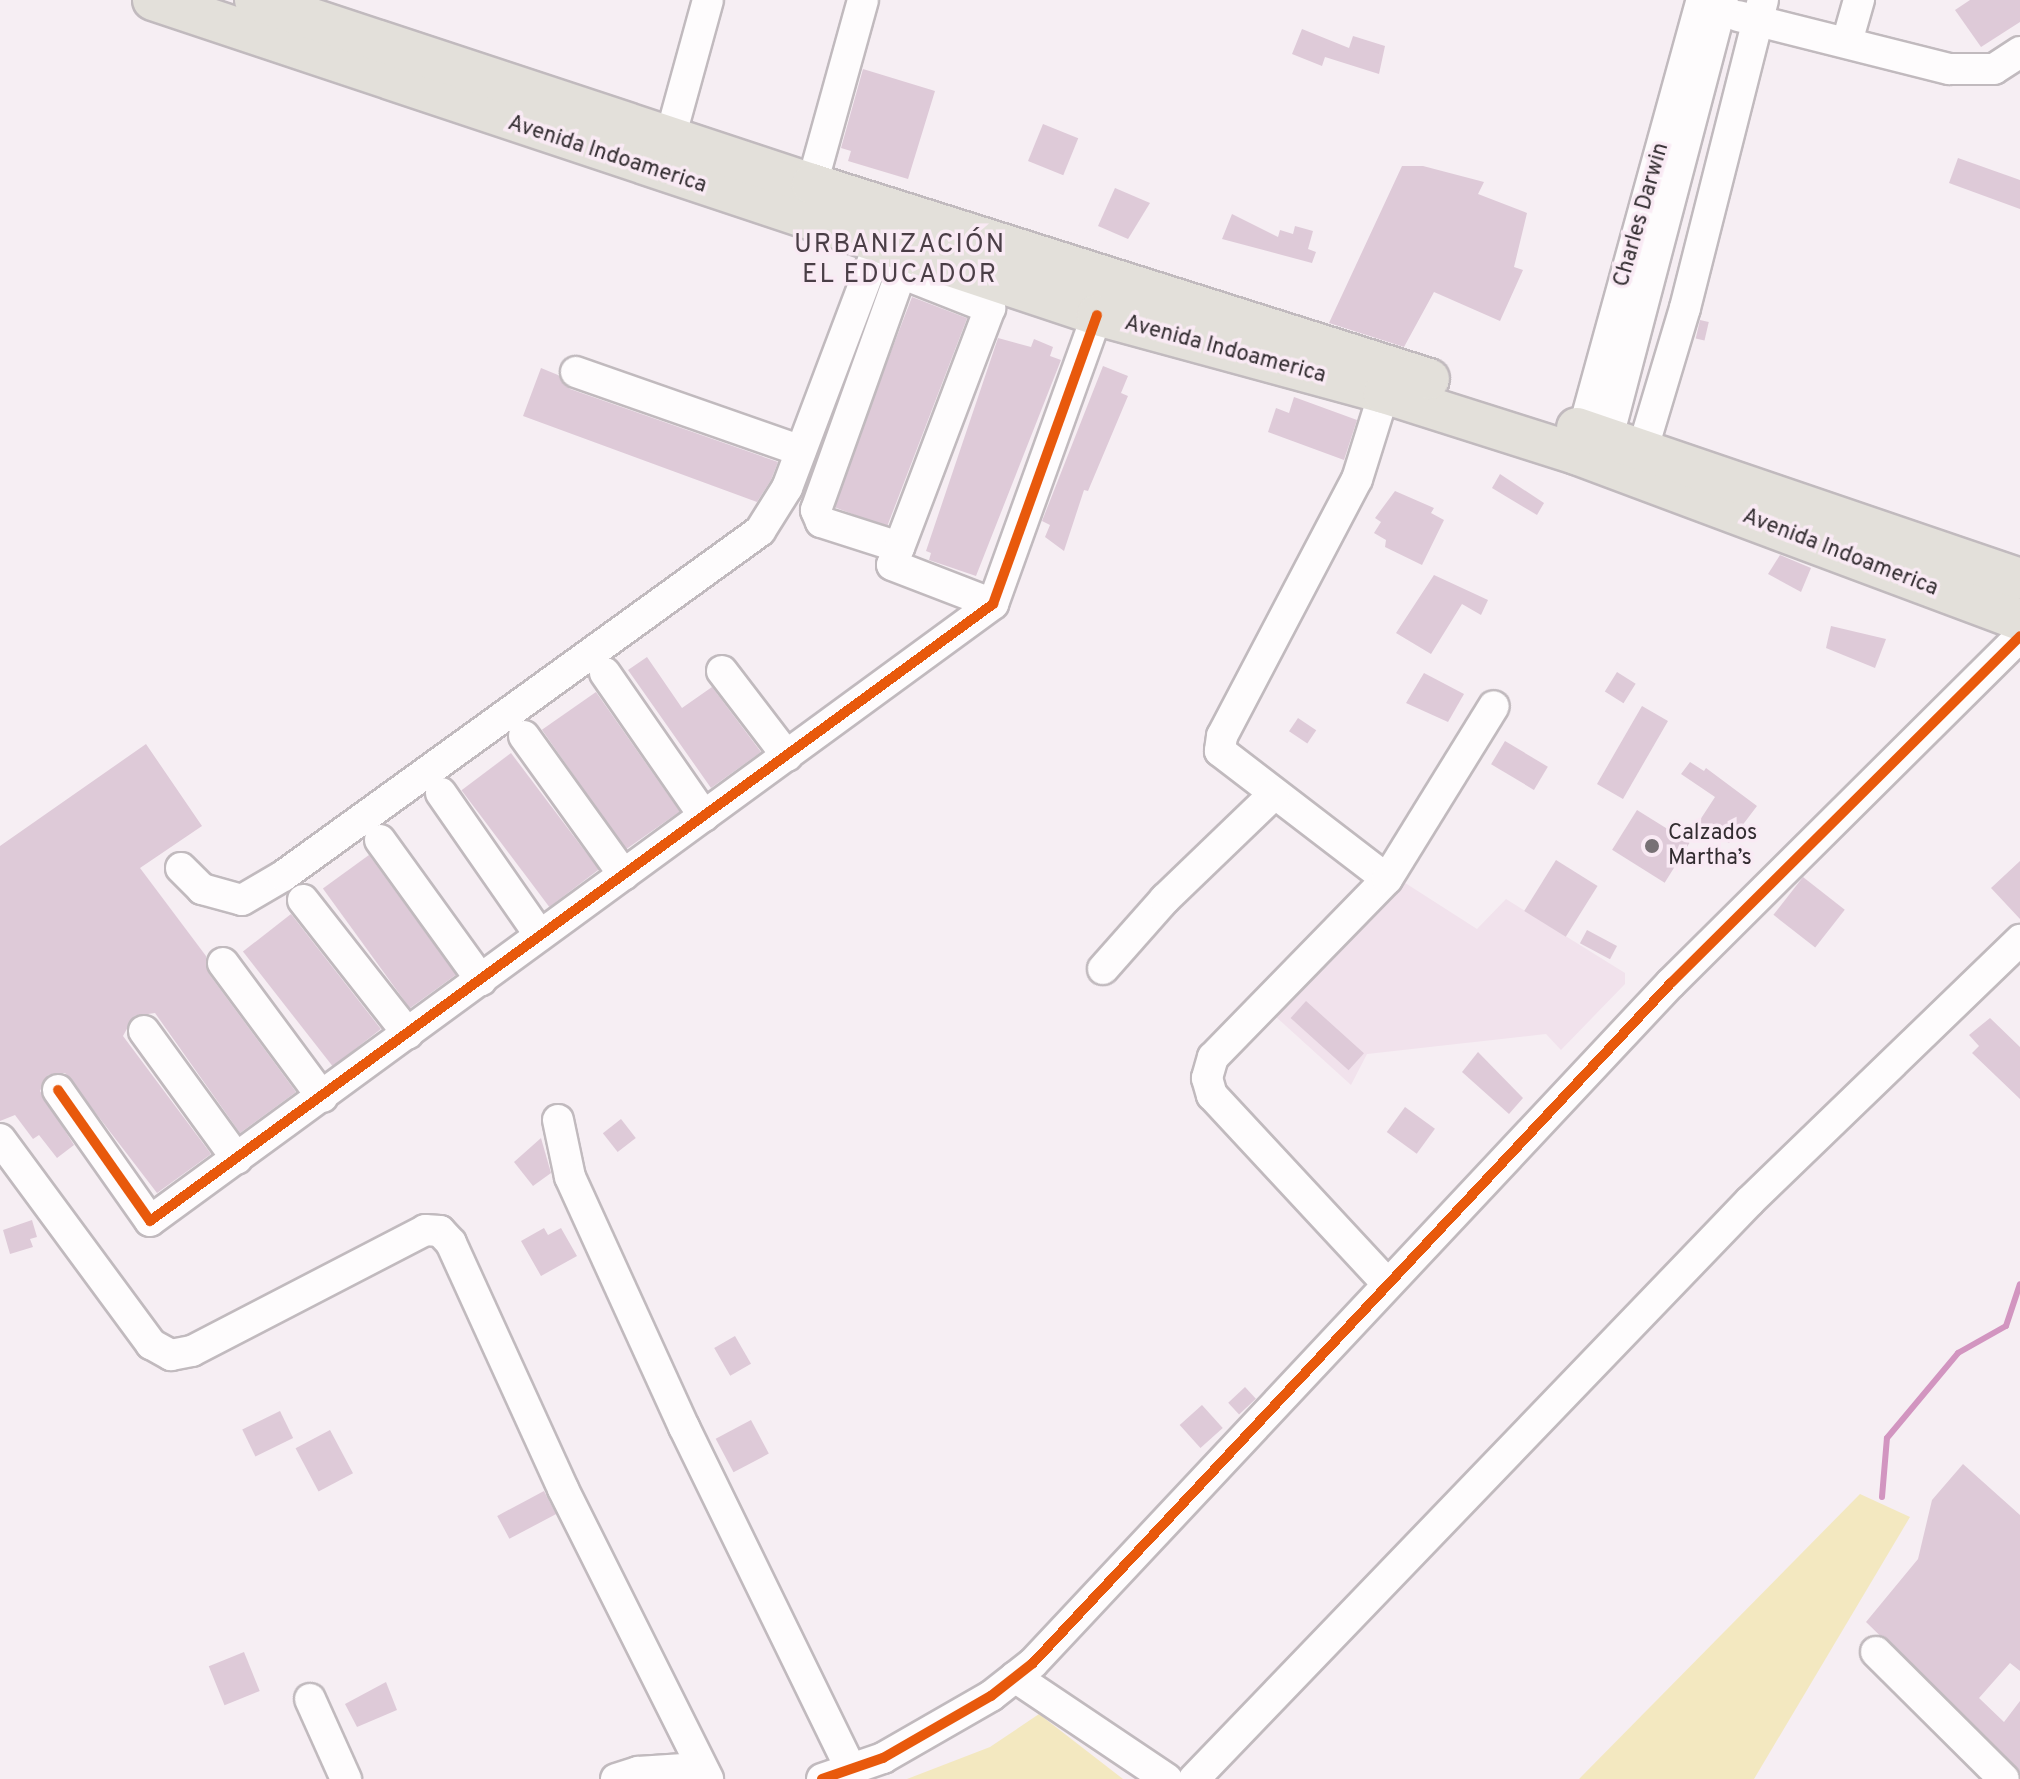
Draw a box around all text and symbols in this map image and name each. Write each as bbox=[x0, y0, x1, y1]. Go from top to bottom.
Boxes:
street label: Avenida Indoamerica bbox=[504, 110, 710, 200]
street label: Charles Darwin bbox=[1609, 140, 1675, 290]
district label: URBANIZACIÓN EL EDUCADOR bbox=[794, 230, 1006, 292]
street label: Avenida Indoamerica bbox=[1121, 310, 1329, 390]
street label: Avenida Indoamerica bbox=[1739, 504, 1941, 602]
place label: Calzados Martha’s bbox=[1668, 820, 1757, 872]
marker: Calzados Martha’s bbox=[1643, 837, 1661, 855]

